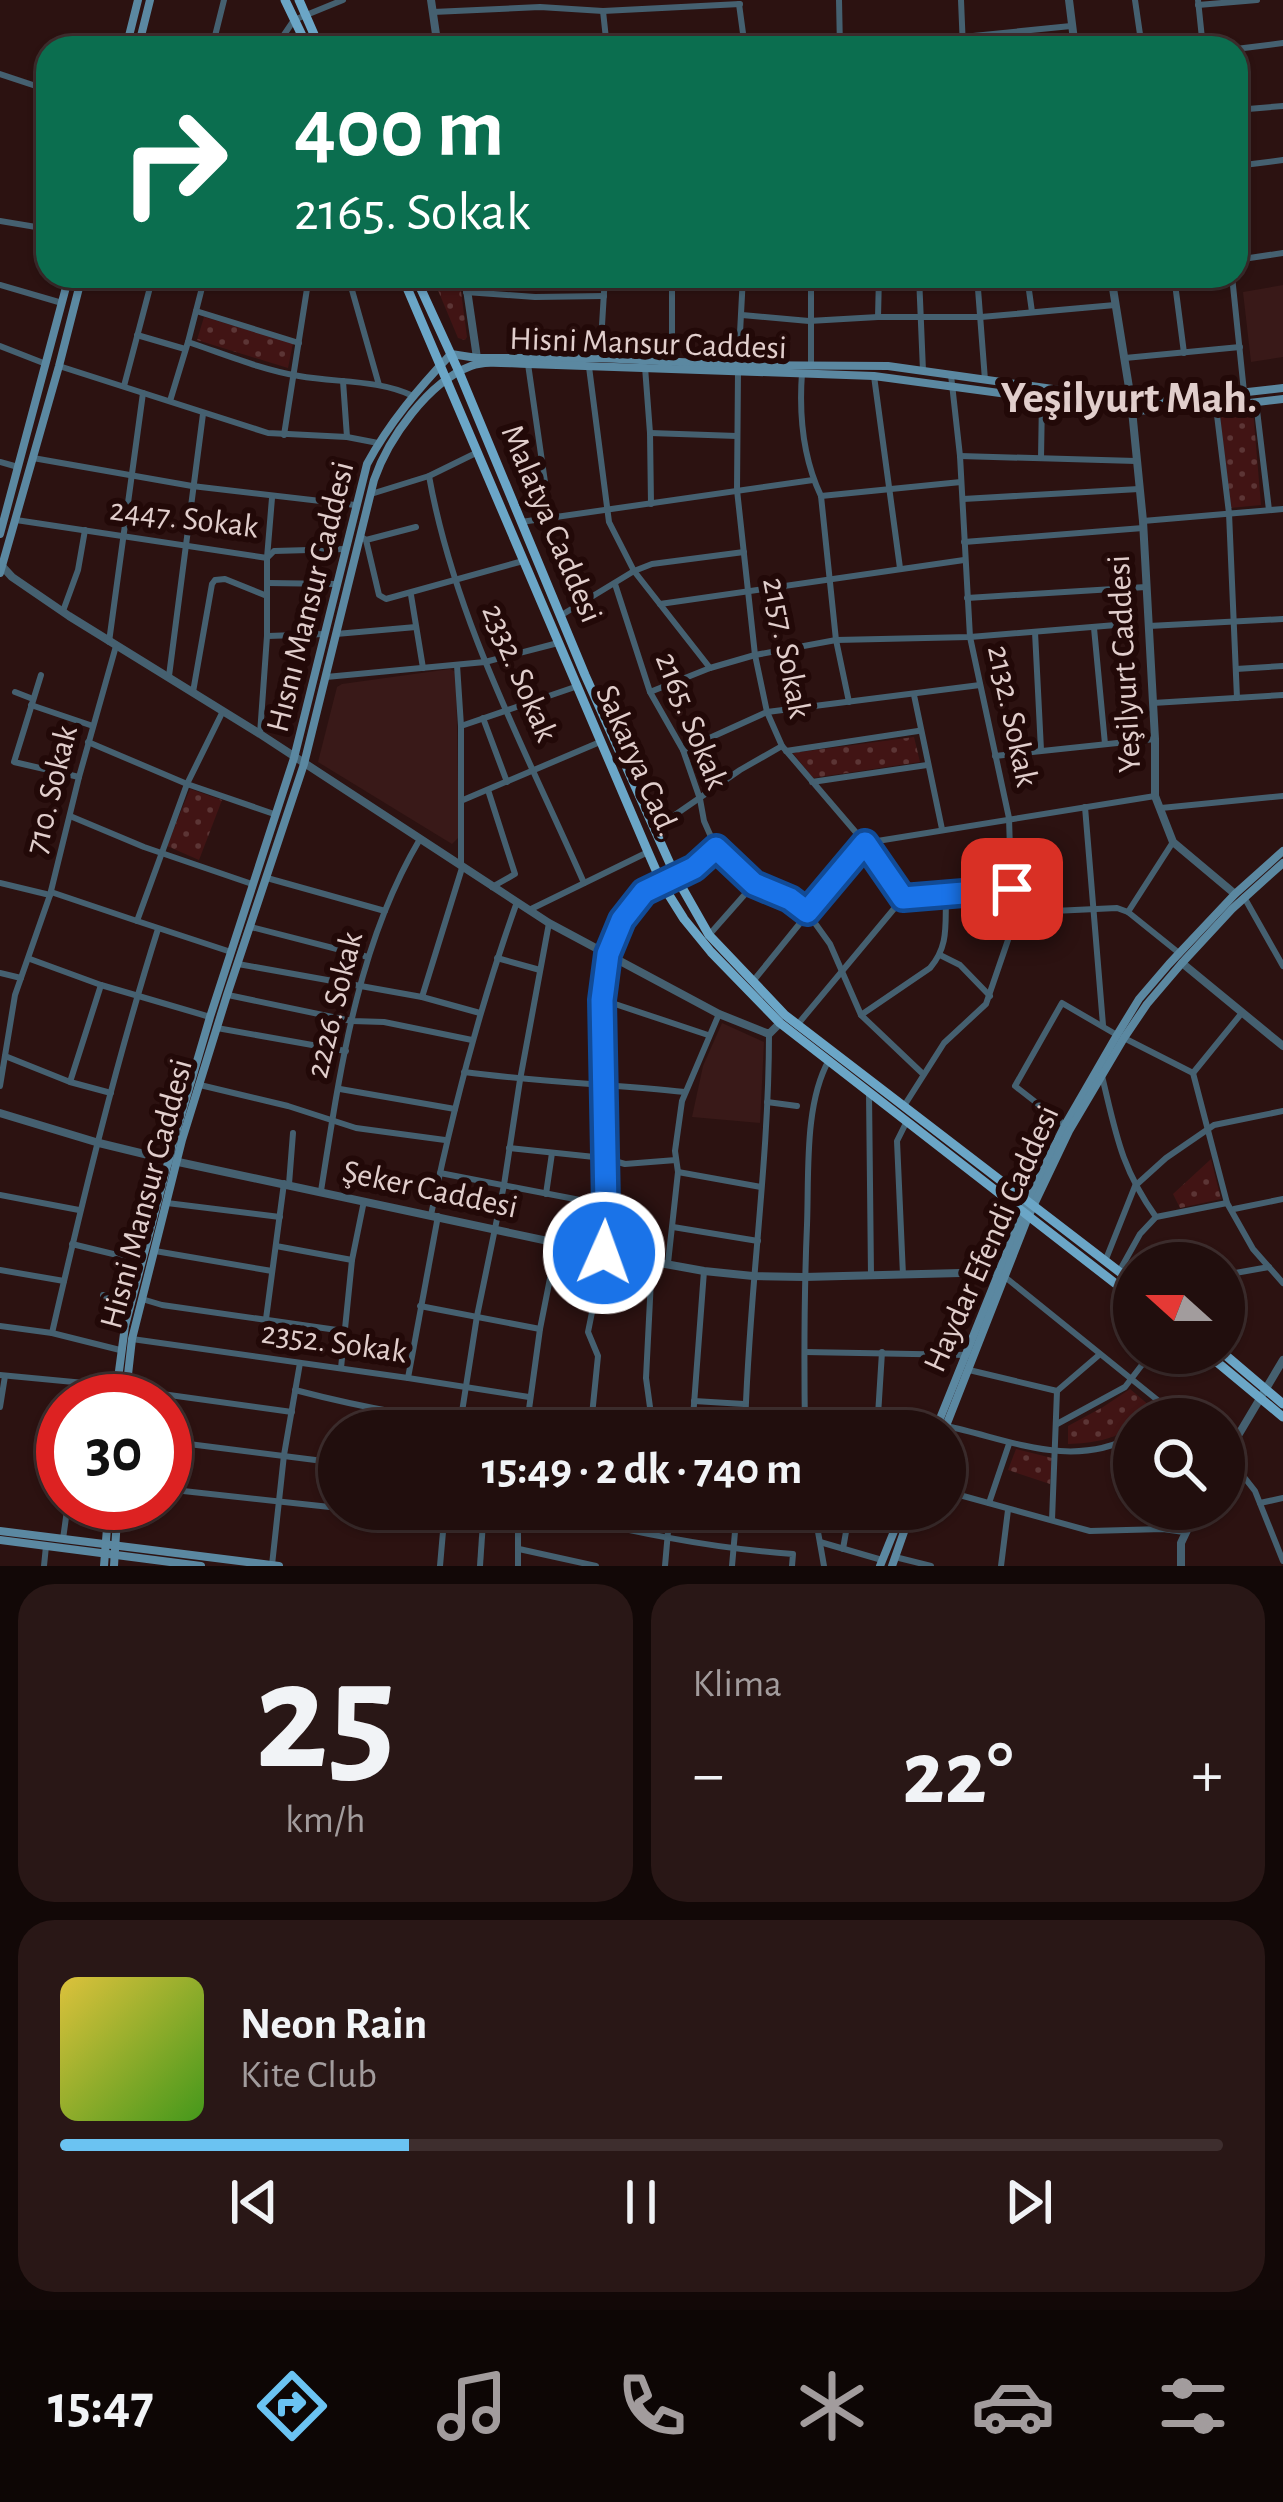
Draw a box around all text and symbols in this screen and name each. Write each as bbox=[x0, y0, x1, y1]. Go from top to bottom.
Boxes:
icon: right bbox=[96, 84, 252, 240]
text: 400 m bbox=[294, 88, 504, 172]
text: 2165. Sokak bbox=[294, 186, 530, 240]
street label: Hisni Mansur Caddesi bbox=[509, 323, 787, 365]
district label: Yeşilyurt Mah. bbox=[1001, 376, 1257, 421]
street label: Malatya Caddesi bbox=[495, 420, 607, 628]
street label: Hısnı Mansur Caddesi bbox=[261, 458, 361, 736]
street label: 2447. Sokak bbox=[108, 494, 260, 544]
street label: Yeşilyurt Caddesi bbox=[1103, 554, 1147, 774]
street label: 2157. Sokak bbox=[756, 575, 816, 721]
street label: 2332. Sokak bbox=[475, 599, 563, 747]
street label: 2132. Sokak bbox=[981, 642, 1043, 790]
street label: 2165. Sokak bbox=[649, 648, 733, 794]
street label: Sakarya Cad. bbox=[589, 680, 685, 842]
street label: 710. Sokak bbox=[20, 722, 84, 858]
pin bbox=[961, 838, 1063, 940]
icon: arrive bbox=[979, 856, 1045, 922]
street label: 2226. Sokak bbox=[301, 929, 369, 1081]
street label: Hisni Mansur Caddesi bbox=[95, 1056, 199, 1332]
street label: Haydar Efendi Caddesi bbox=[918, 1101, 1066, 1377]
street label: Şeker Caddesi bbox=[340, 1155, 520, 1225]
position arrow bbox=[541, 1190, 667, 1316]
north arrow bbox=[1113, 1242, 1245, 1374]
map controls bbox=[1113, 1242, 1245, 1530]
street label: 2352. Sokak bbox=[259, 1316, 409, 1370]
speed limit sign: 30 bbox=[36, 1374, 192, 1530]
button: search bbox=[1113, 1398, 1245, 1530]
text: 15:49 · 2 dk · 740 m bbox=[482, 1447, 802, 1492]
text: 25 bbox=[255, 1641, 396, 1797]
text: Klima bbox=[693, 1665, 782, 1704]
text: 22° bbox=[902, 1730, 1013, 1820]
text: − bbox=[693, 1742, 724, 1808]
text: + bbox=[1191, 1742, 1223, 1808]
text: km/h bbox=[285, 1801, 365, 1840]
text: Neon Rain bbox=[240, 2002, 427, 2047]
text: Kite Club bbox=[240, 2056, 377, 2095]
icon: previous bbox=[221, 2169, 287, 2235]
icon: pause bbox=[608, 2169, 674, 2235]
icon: next bbox=[996, 2169, 1062, 2235]
icon: directions bbox=[250, 2364, 334, 2448]
icon: music bbox=[430, 2364, 514, 2448]
icon: phone bbox=[610, 2364, 694, 2448]
icon: climate bbox=[790, 2364, 874, 2448]
icon: car bbox=[971, 2364, 1055, 2448]
icon: filters bbox=[1151, 2364, 1235, 2448]
text: 15:47 bbox=[48, 2379, 154, 2433]

